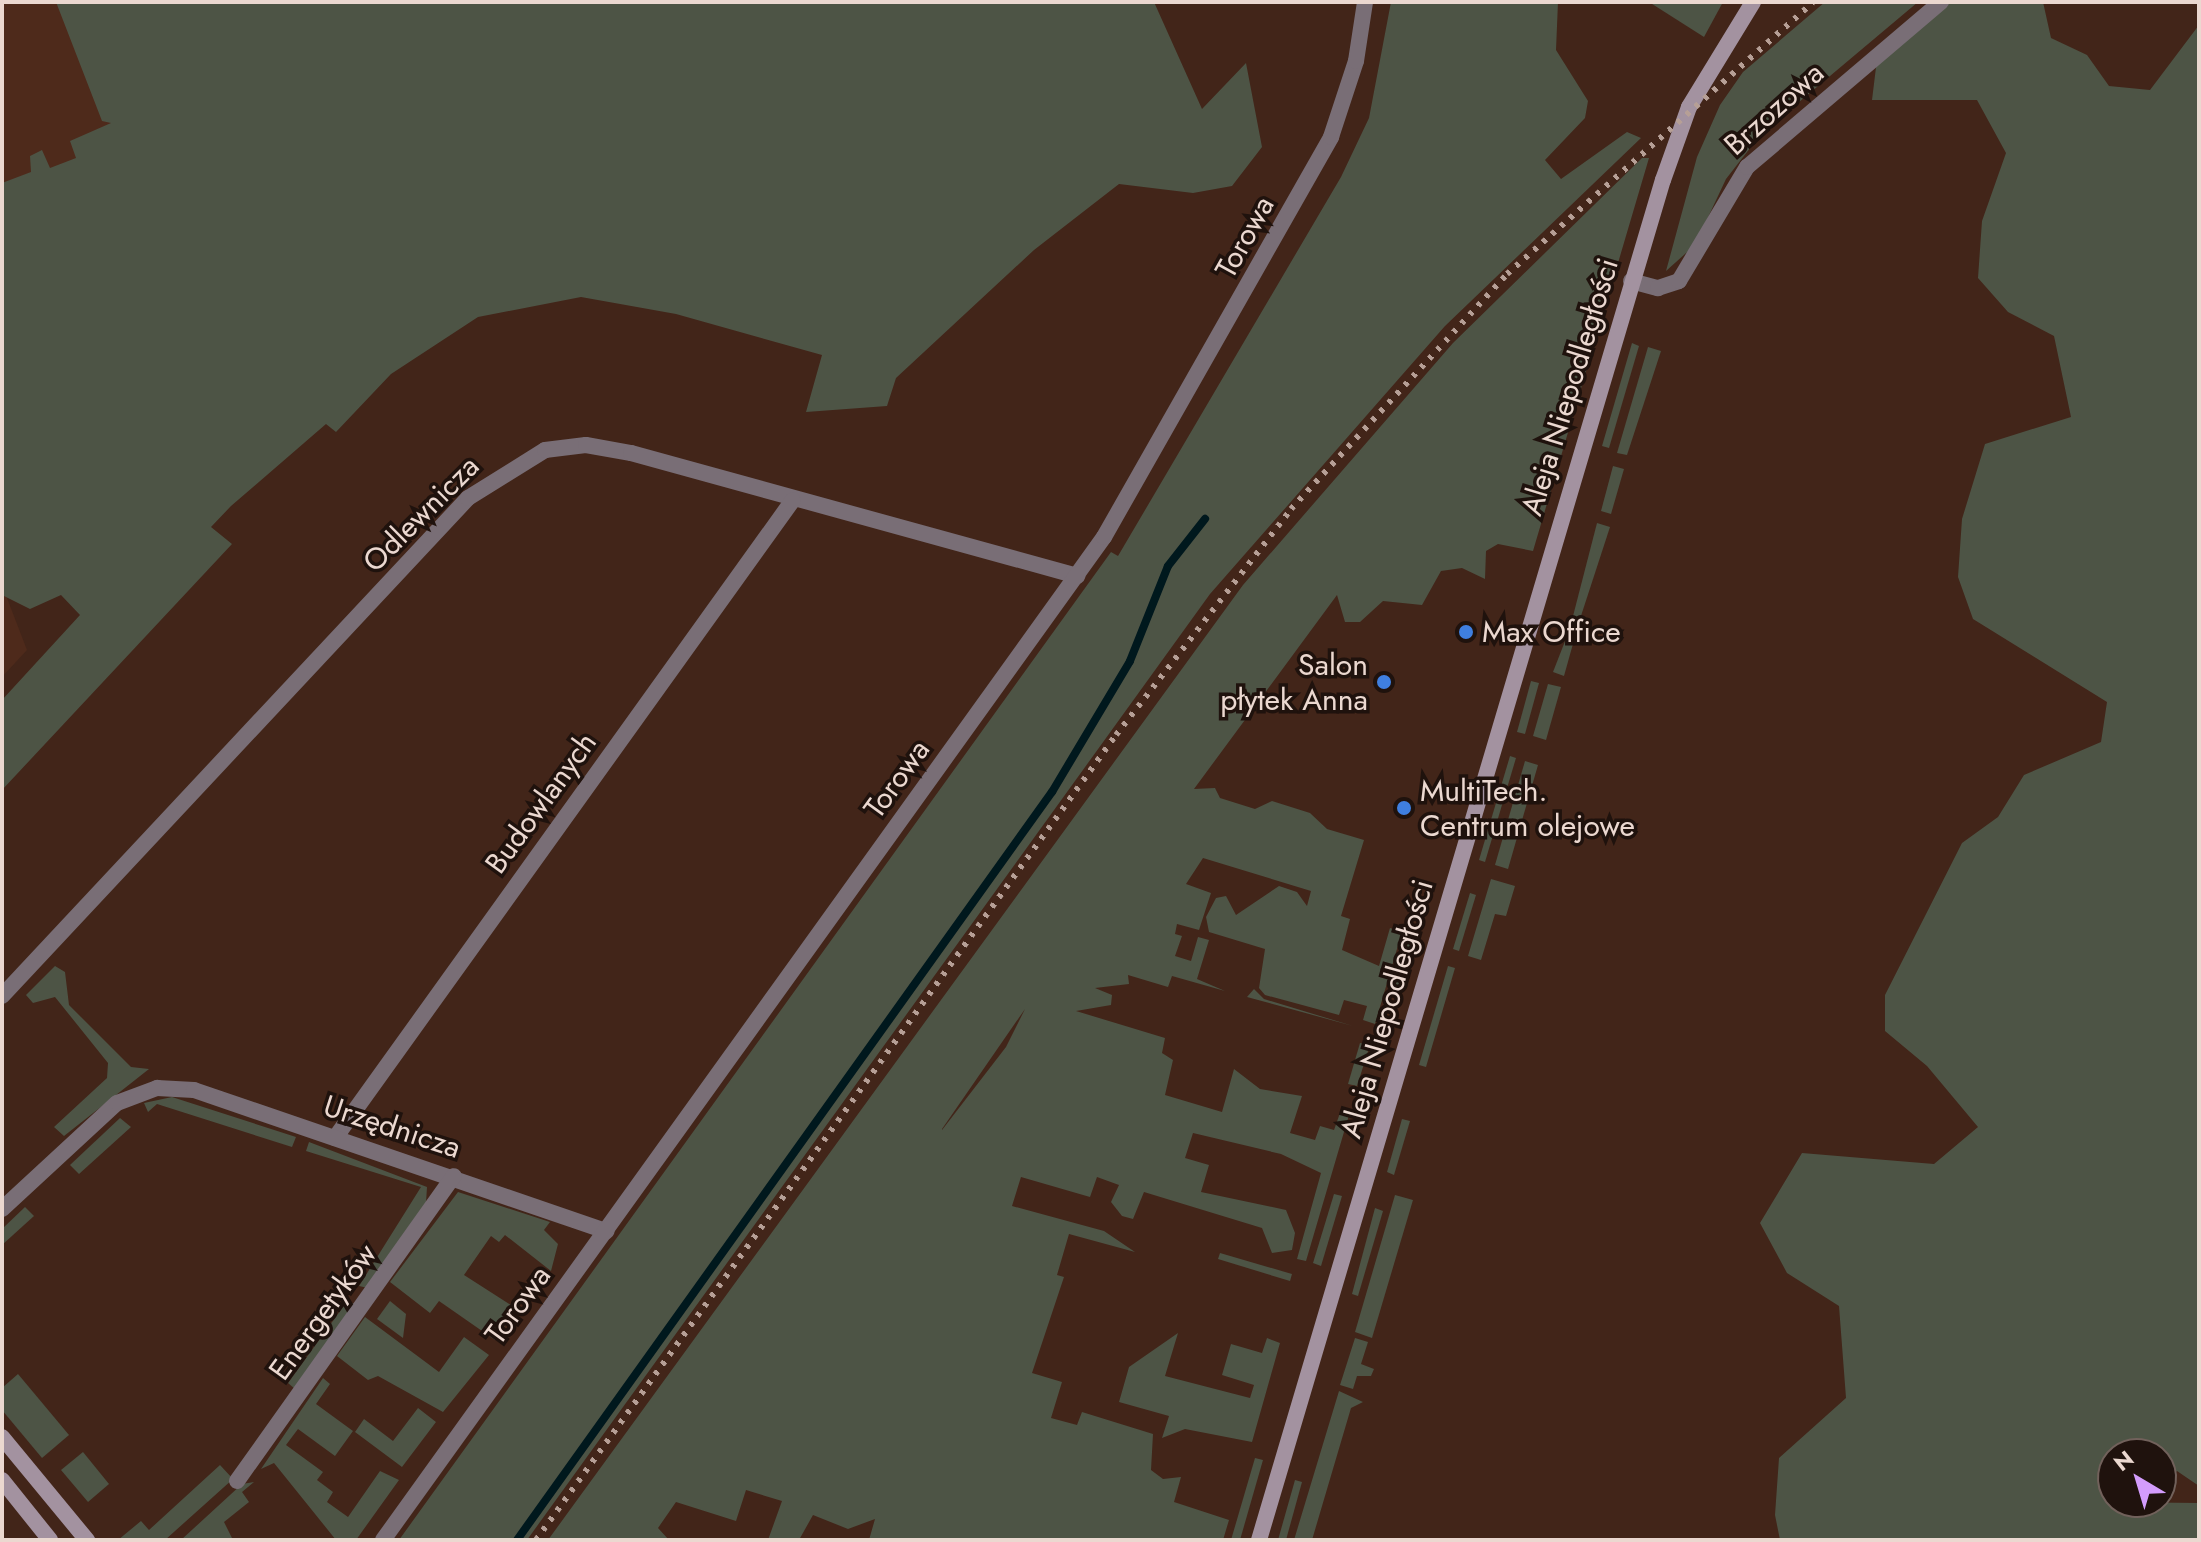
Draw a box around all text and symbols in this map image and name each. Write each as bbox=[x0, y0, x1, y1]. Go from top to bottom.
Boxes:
street label: Brzozowa bbox=[1717, 55, 1831, 163]
street label: Torowa bbox=[1208, 190, 1282, 284]
street label: Aleja Niepodległości bbox=[1514, 254, 1626, 520]
street label: Odlewnicza bbox=[356, 449, 486, 579]
place label: Max Office bbox=[1482, 614, 1621, 650]
marker: Max Office bbox=[1457, 623, 1475, 641]
place label: Salon płytek Anna bbox=[1220, 647, 1368, 718]
marker: Salon płytek Anna bbox=[1375, 673, 1393, 691]
street label: Budowlanych bbox=[478, 725, 604, 881]
street label: Torowa bbox=[857, 733, 937, 825]
place label: MultiTech. Centrum olejowe bbox=[1420, 773, 1635, 844]
marker: MultiTech. Centrum olejowe bbox=[1395, 799, 1413, 817]
street label: Aleja Niepodległości bbox=[1333, 876, 1441, 1142]
street label: Urzędnicza bbox=[319, 1088, 465, 1166]
street label: Energetyków bbox=[262, 1237, 384, 1387]
street label: Torowa bbox=[478, 1259, 558, 1351]
north arrow bbox=[2097, 1438, 2177, 1518]
text: N bbox=[2107, 1443, 2140, 1479]

